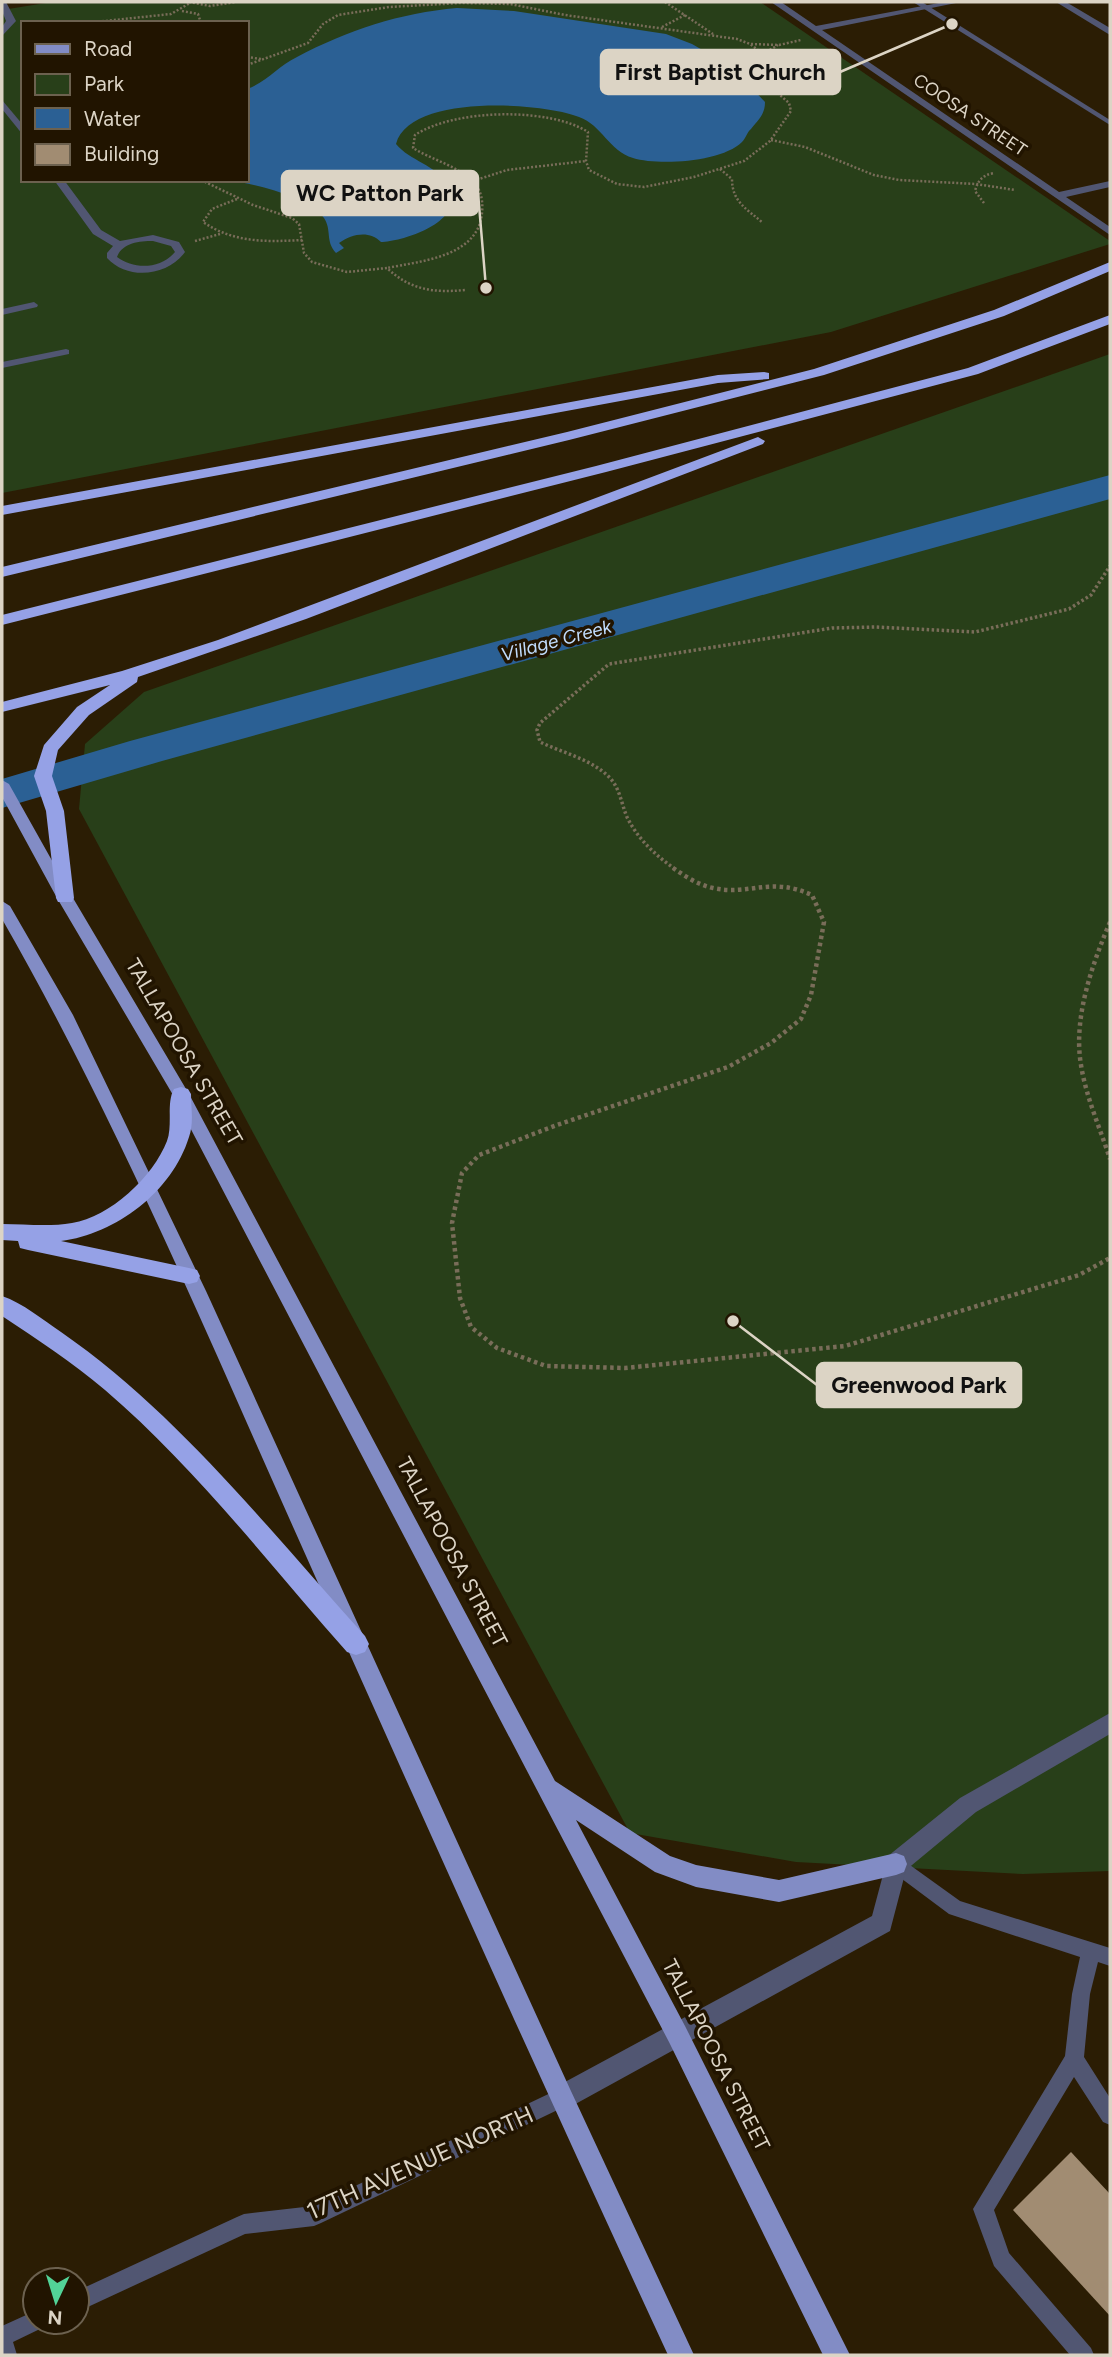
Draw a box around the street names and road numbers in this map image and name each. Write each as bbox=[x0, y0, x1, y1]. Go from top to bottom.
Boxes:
street label: COOSA STREET bbox=[909, 69, 1031, 161]
street label: TALLAPOOSA STREET bbox=[121, 954, 248, 1150]
street label: TALLAPOOSA STREET bbox=[392, 1452, 513, 1651]
street label: TALLAPOOSA STREET bbox=[657, 1955, 776, 2155]
street label: 17TH AVENUE NORTH bbox=[302, 2099, 538, 2226]

